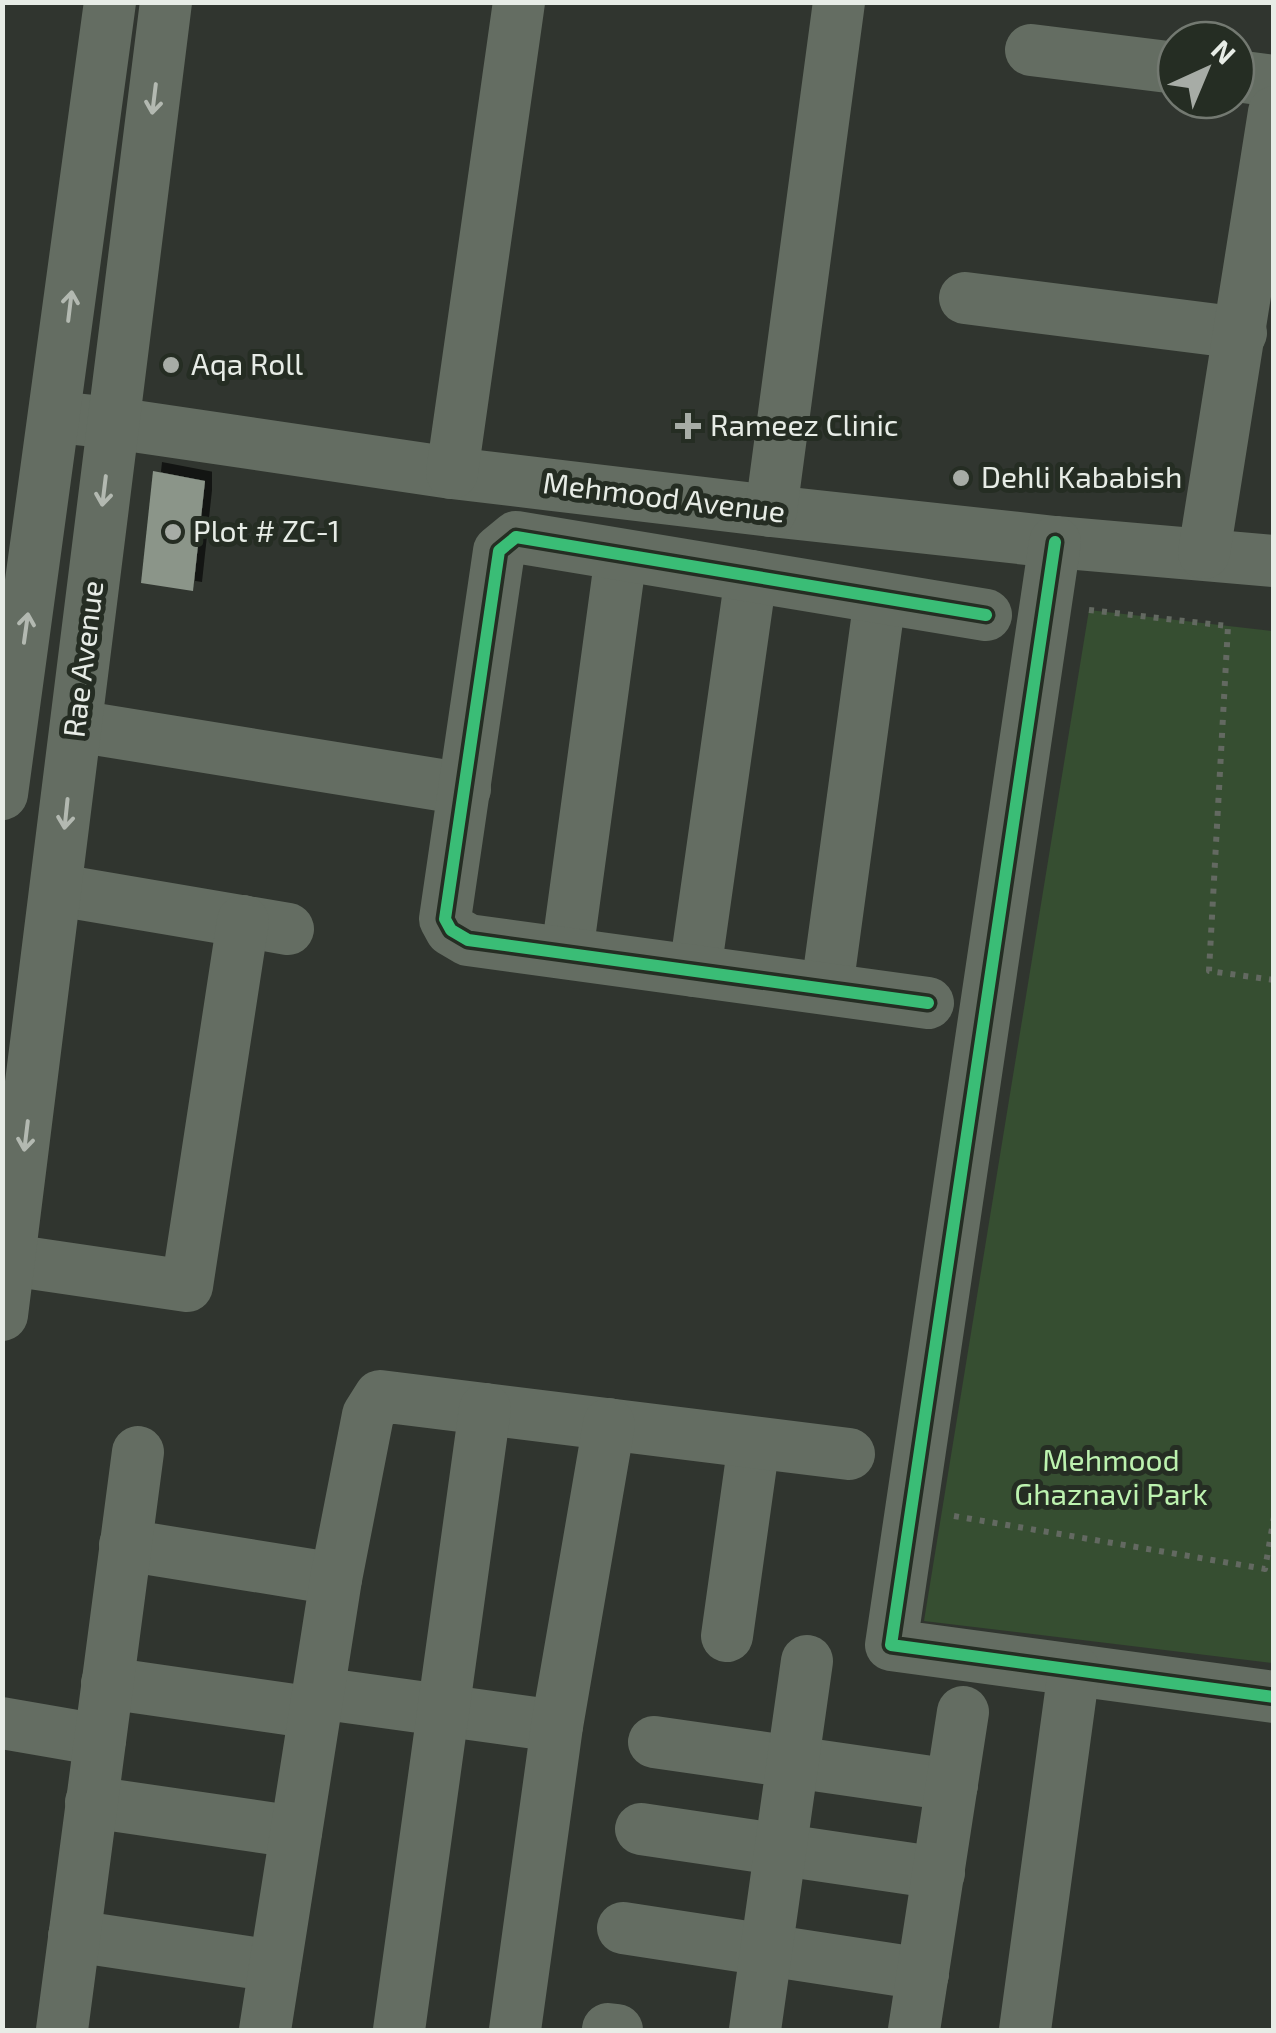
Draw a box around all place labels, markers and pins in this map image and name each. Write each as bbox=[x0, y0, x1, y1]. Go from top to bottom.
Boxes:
place label: Aqa Roll bbox=[191, 345, 303, 381]
marker: Aqa Roll bbox=[160, 354, 182, 376]
place label: Rameez Clinic bbox=[710, 406, 899, 442]
marker: Rameez Clinic bbox=[675, 413, 701, 439]
place label: Dehli Kababish bbox=[981, 458, 1182, 494]
marker: Dehli Kababish bbox=[950, 467, 972, 489]
place label: Plot # ZC-1 bbox=[193, 512, 340, 548]
marker: Plot # ZC-1 bbox=[162, 521, 184, 543]

